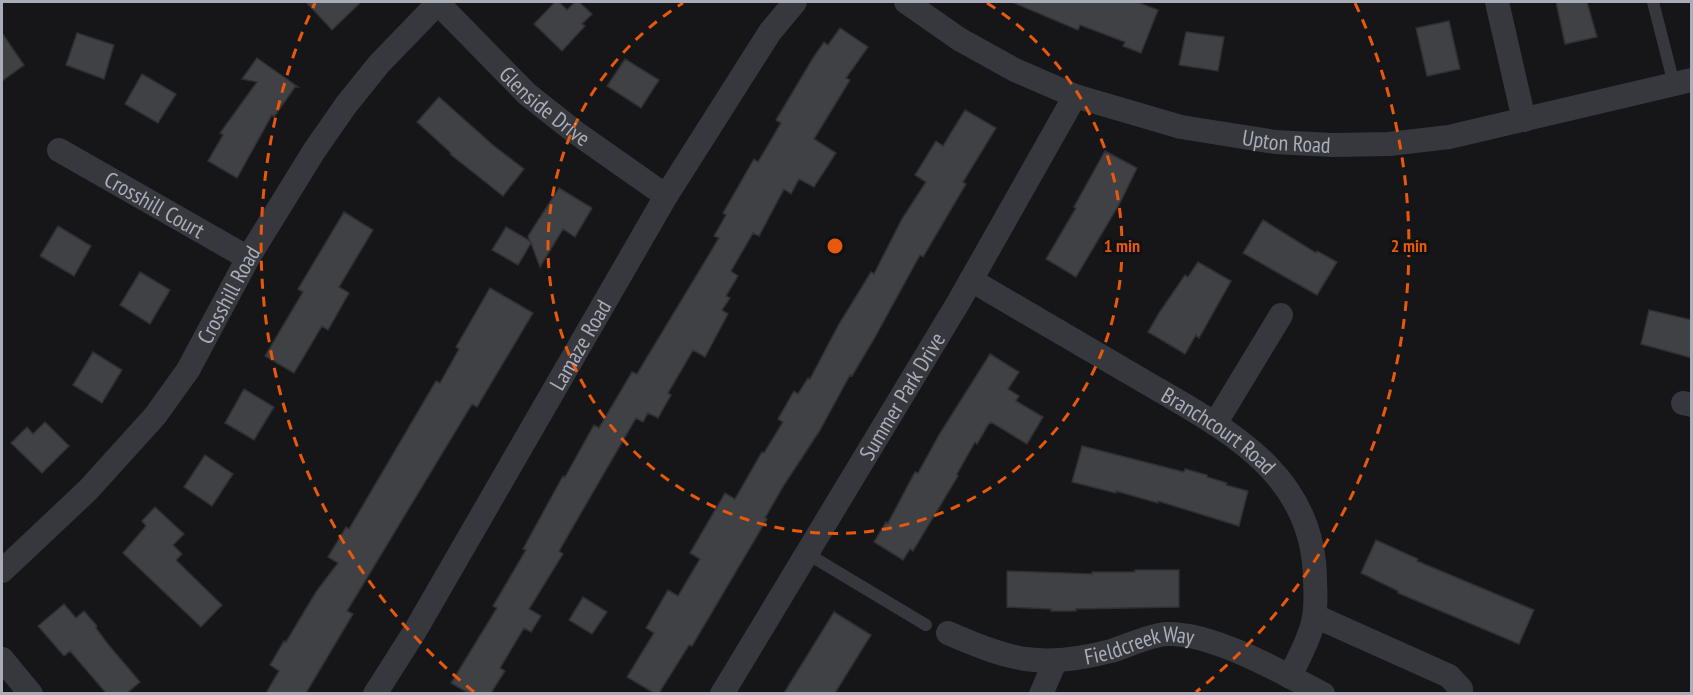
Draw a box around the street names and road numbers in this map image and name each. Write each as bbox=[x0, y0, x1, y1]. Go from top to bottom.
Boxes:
street label: Glenside Drive bbox=[493, 60, 595, 152]
street label: Upton Road bbox=[1240, 123, 1331, 159]
street label: Crosshill Court bbox=[99, 165, 210, 244]
street label: Crosshill Road bbox=[191, 240, 266, 349]
street label: Lamaze Road bbox=[543, 295, 617, 395]
street label: Summer Park Drive bbox=[853, 327, 951, 465]
street label: Branchcourt Road bbox=[1157, 381, 1282, 480]
street label: Fieldcreek Way bbox=[1082, 620, 1197, 671]

